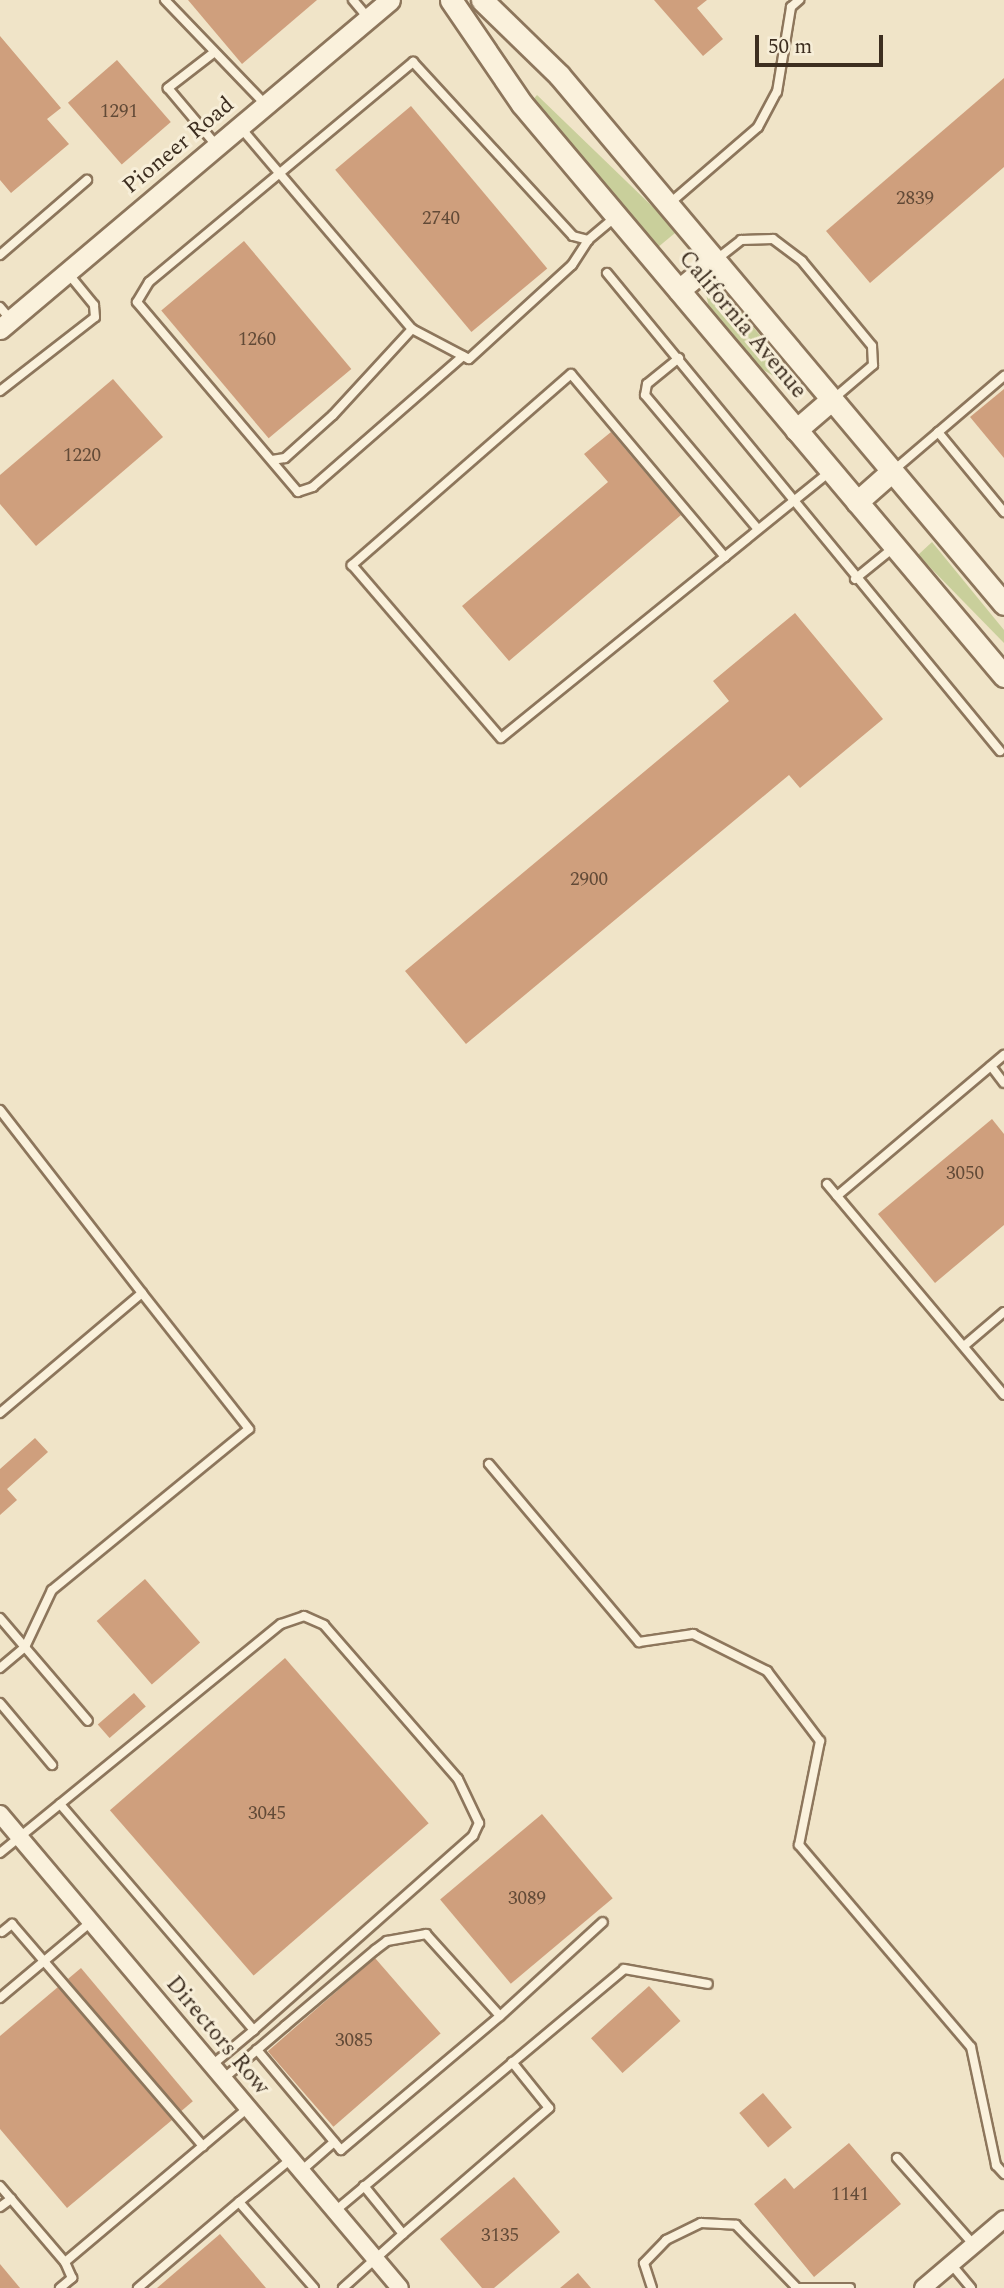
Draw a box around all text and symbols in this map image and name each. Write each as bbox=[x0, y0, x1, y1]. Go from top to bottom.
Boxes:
scale bar bbox=[759, 21, 887, 65]
text: 50 m bbox=[768, 31, 812, 63]
street label: Pioneer Road bbox=[118, 92, 240, 200]
house number: 1291 bbox=[100, 101, 138, 123]
house number: 2839 bbox=[896, 188, 934, 210]
house number: 2740 bbox=[422, 208, 460, 230]
street label: California Avenue bbox=[672, 245, 812, 405]
house number: 1260 bbox=[238, 329, 276, 351]
house number: 1220 bbox=[63, 445, 101, 467]
house number: 2900 bbox=[570, 869, 608, 891]
house number: 3050 bbox=[946, 1163, 984, 1185]
house number: 3045 bbox=[248, 1803, 286, 1825]
house number: 3089 bbox=[508, 1888, 546, 1910]
street label: Directors Row bbox=[159, 1971, 275, 2101]
house number: 3085 bbox=[335, 2030, 373, 2052]
house number: 1141 bbox=[831, 2184, 869, 2206]
house number: 3135 bbox=[481, 2225, 519, 2247]

